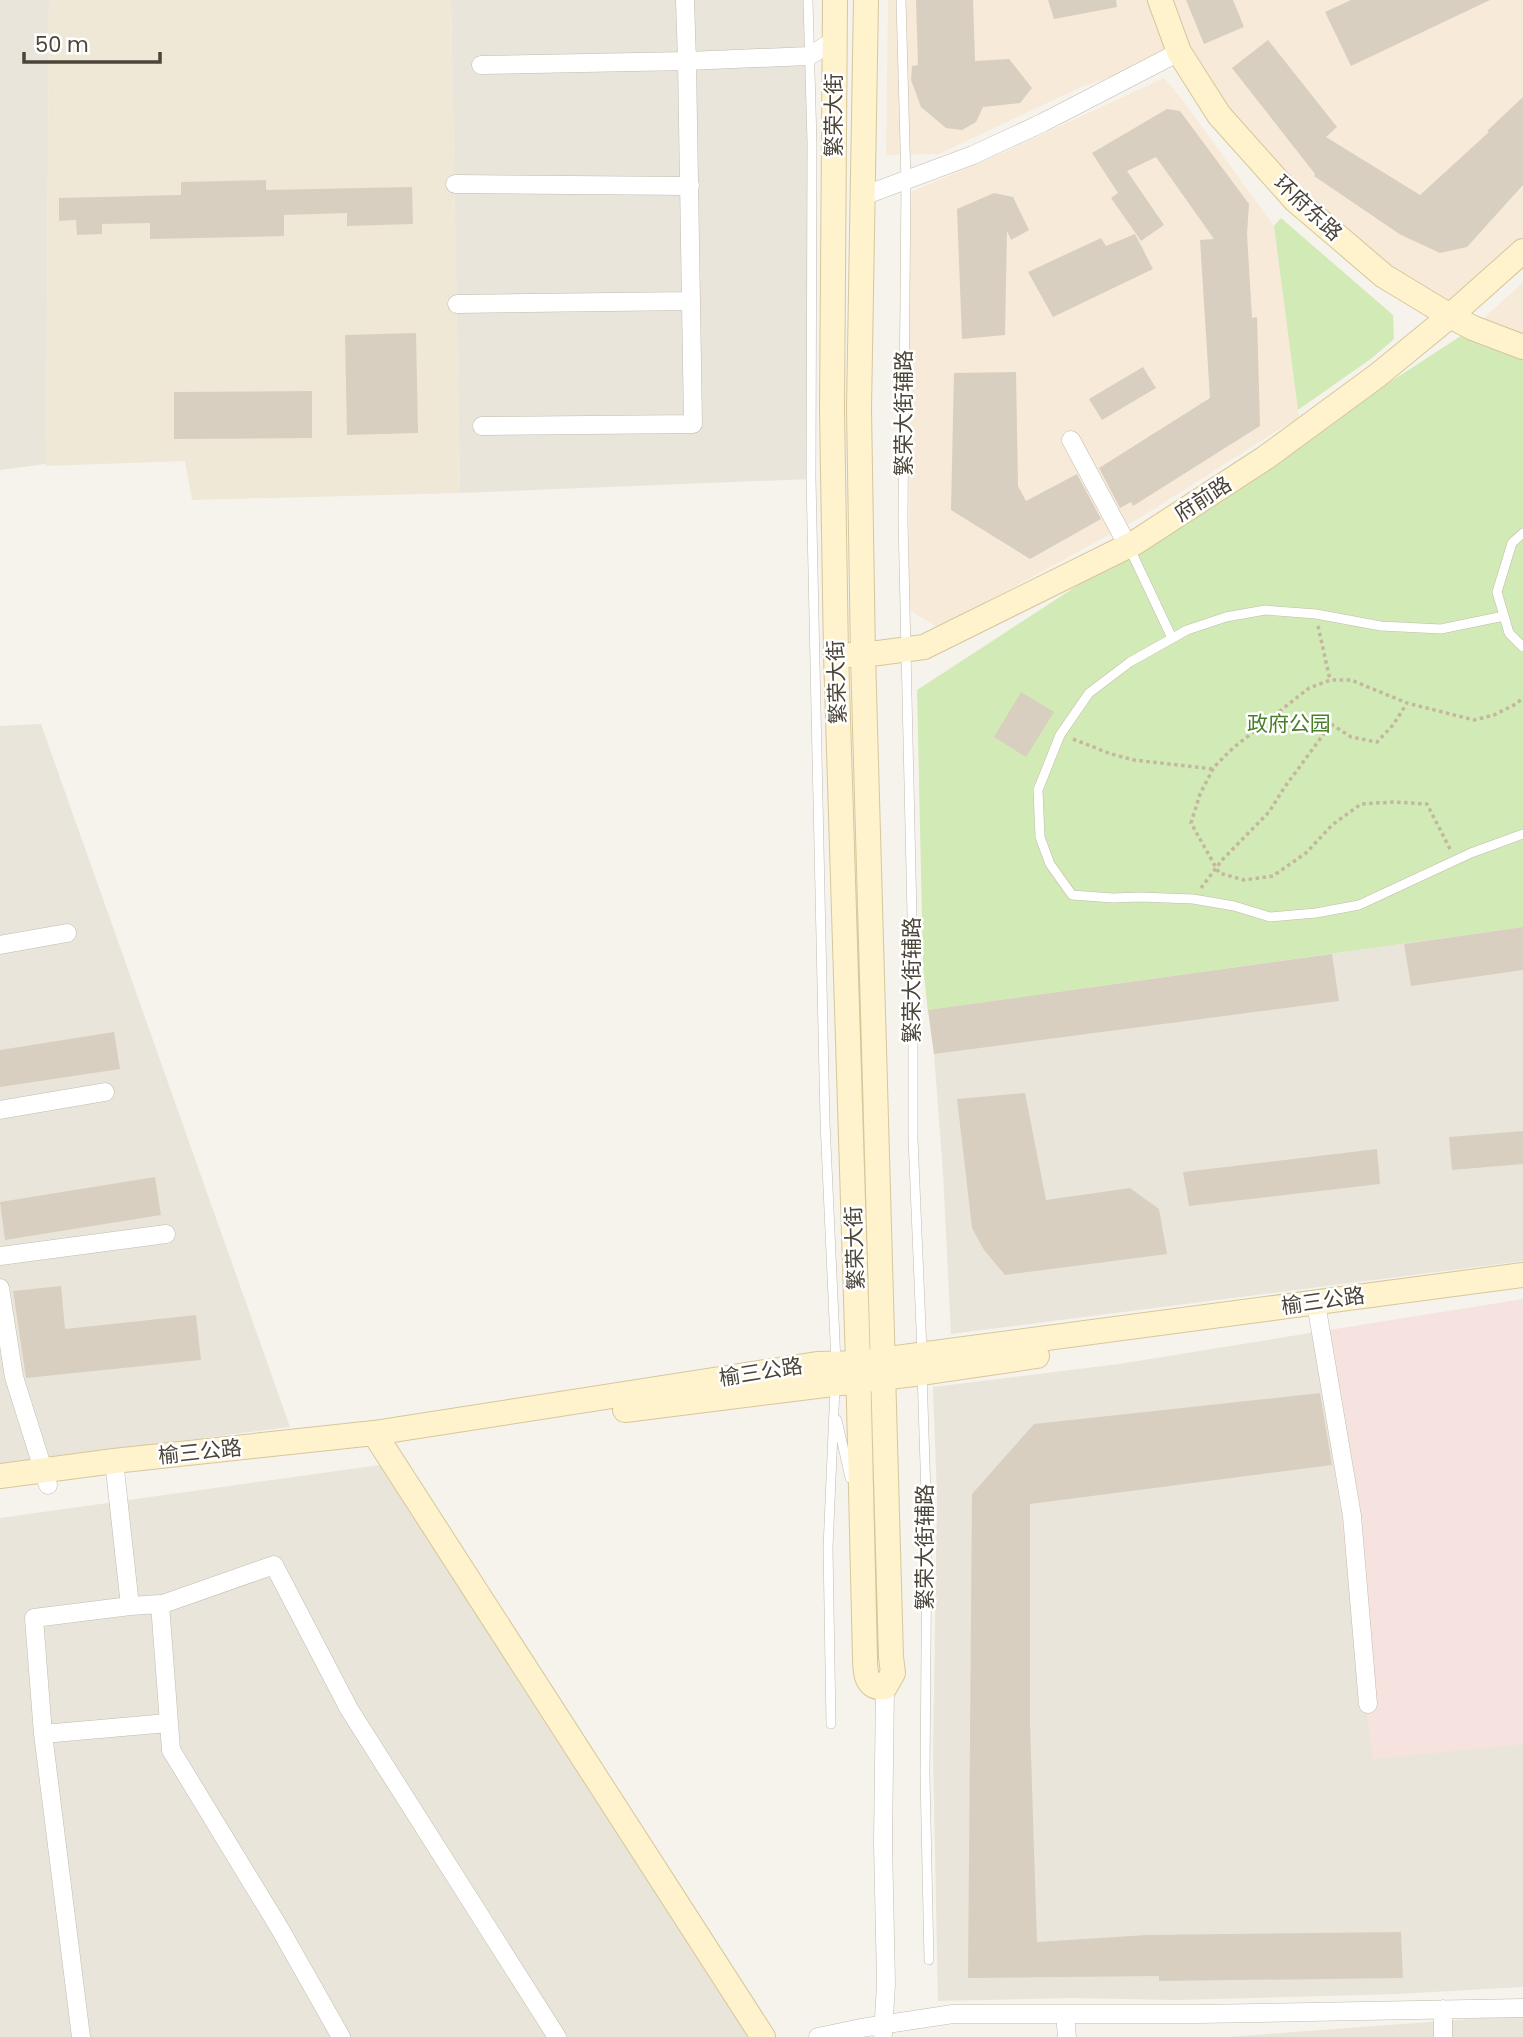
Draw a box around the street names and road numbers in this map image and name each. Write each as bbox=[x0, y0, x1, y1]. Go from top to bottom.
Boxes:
street label: 繁荣大街 bbox=[819, 73, 848, 157]
street label: 环府东路 bbox=[1268, 168, 1349, 247]
street label: 繁荣大街辅路 bbox=[889, 350, 918, 476]
street label: 府前路 bbox=[1168, 469, 1237, 528]
street label: 繁荣大街 bbox=[821, 640, 852, 724]
street label: 繁荣大街辅路 bbox=[897, 917, 926, 1043]
street label: 繁荣大街 bbox=[839, 1206, 870, 1290]
street label: 榆三公路 bbox=[1279, 1280, 1367, 1321]
street label: 榆三公路 bbox=[717, 1351, 805, 1392]
street label: 榆三公路 bbox=[157, 1433, 243, 1470]
street label: 繁荣大街辅路 bbox=[910, 1484, 939, 1610]

